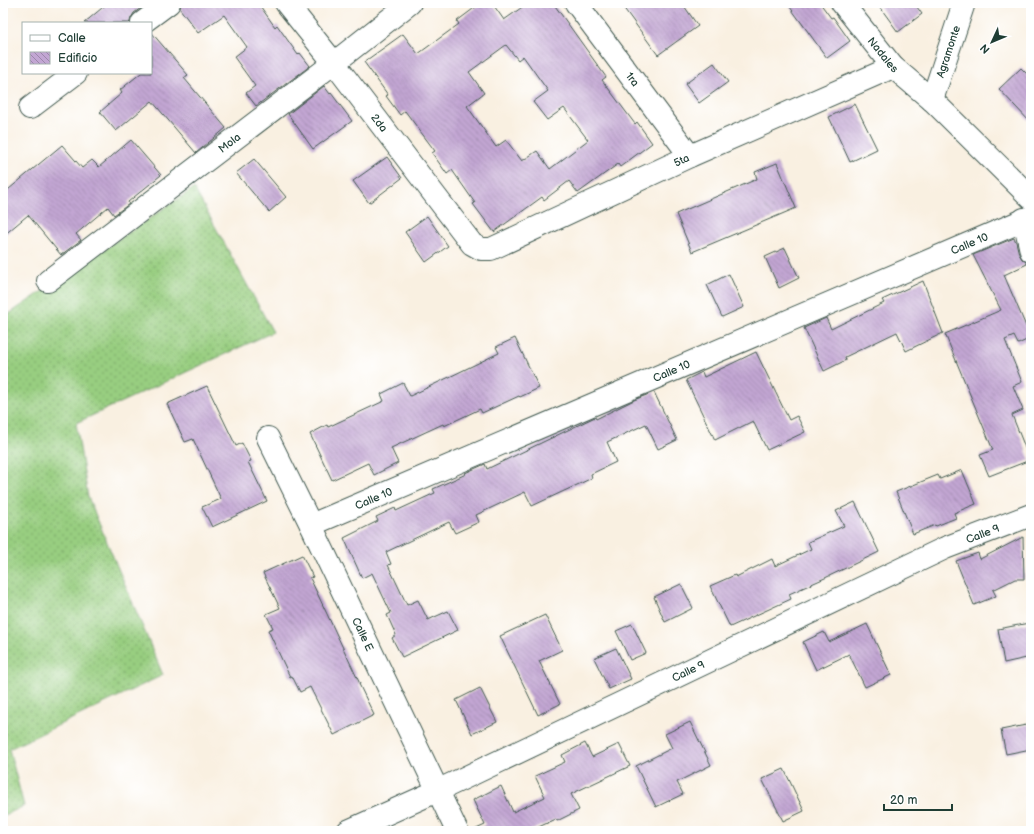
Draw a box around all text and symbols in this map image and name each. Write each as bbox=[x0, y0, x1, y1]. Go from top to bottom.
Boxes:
legend bbox=[22, 22, 152, 74]
north arrow bbox=[972, 22, 1012, 62]
street label: Agramonte bbox=[933, 23, 963, 79]
text: Calle bbox=[58, 31, 86, 46]
street label: Nadales bbox=[865, 34, 901, 75]
text: N bbox=[978, 41, 993, 56]
text: Edificio bbox=[58, 51, 98, 66]
street label: 1ra bbox=[623, 70, 642, 89]
street label: 2da bbox=[369, 111, 391, 134]
street label: Mola bbox=[216, 130, 243, 155]
street label: 5ta bbox=[672, 151, 691, 169]
street label: Calle 10 bbox=[949, 230, 990, 257]
street label: Calle 10 bbox=[651, 357, 692, 385]
street label: Calle 10 bbox=[353, 484, 395, 512]
street label: Calle 9 bbox=[964, 521, 1001, 546]
street label: Calle E bbox=[350, 615, 377, 653]
street label: Calle 9 bbox=[670, 657, 707, 684]
scale bar bbox=[884, 786, 952, 812]
text: 20 m bbox=[890, 793, 917, 808]

